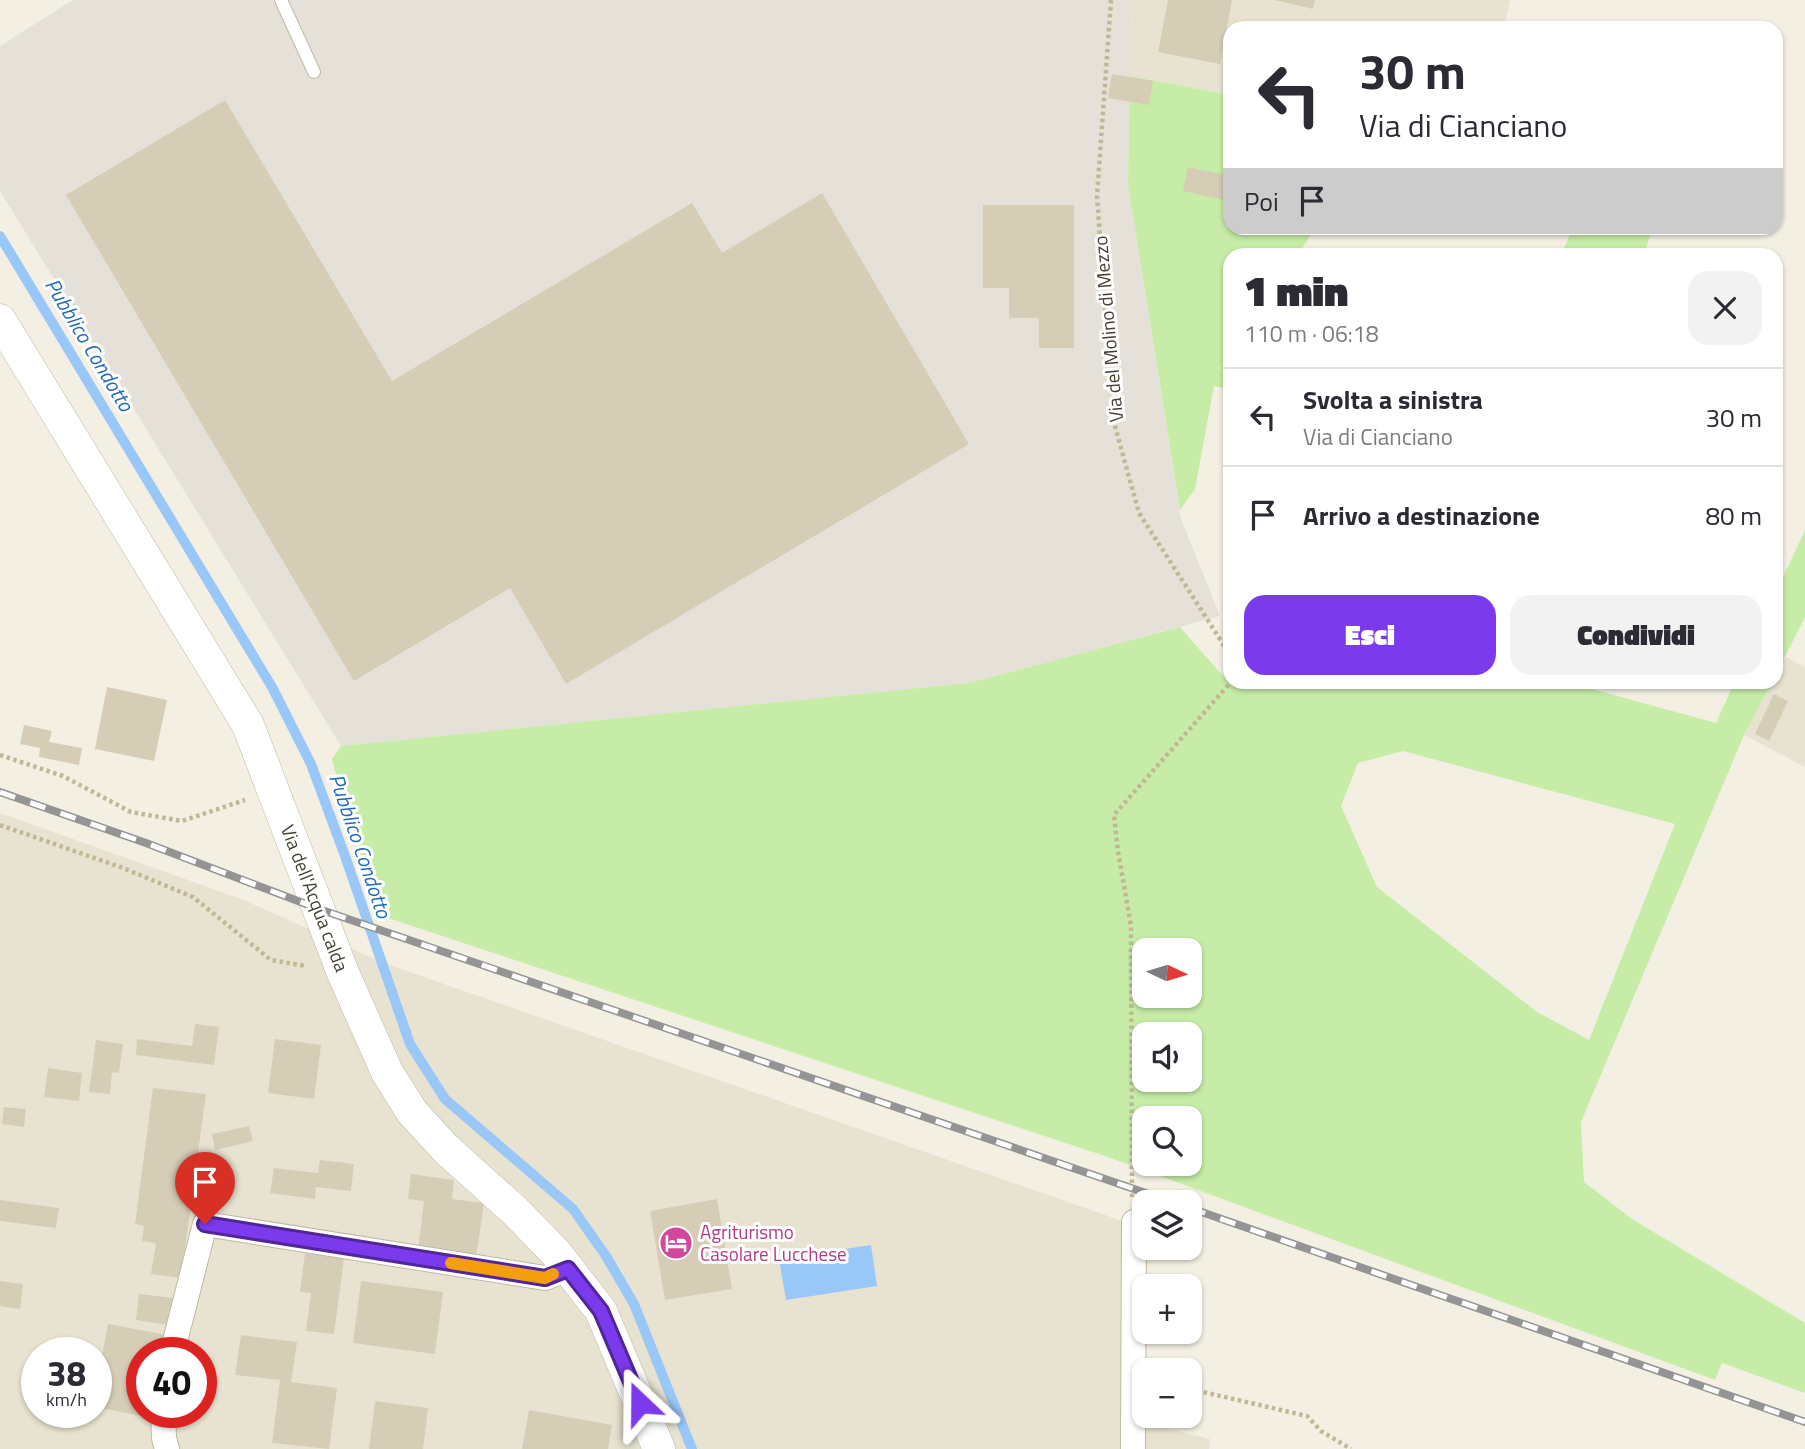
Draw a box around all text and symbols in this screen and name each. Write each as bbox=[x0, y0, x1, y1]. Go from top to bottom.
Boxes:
text: 30 m bbox=[1359, 33, 1466, 108]
icon: left bbox=[1244, 49, 1335, 140]
text: Via di Cianciano bbox=[1359, 101, 1567, 149]
text: Poi bbox=[1244, 182, 1279, 221]
icon: arrive bbox=[1293, 182, 1331, 220]
street label: Via del Molino di Mezzo bbox=[1085, 235, 1130, 424]
text: 1 min bbox=[1244, 258, 1348, 322]
button: close bbox=[1688, 271, 1762, 345]
water label: Pubblico Condotto bbox=[37, 272, 143, 418]
text: 110 m · 06:18 bbox=[1244, 316, 1379, 351]
text: Svolta a sinistra bbox=[1303, 380, 1483, 419]
icon: left bbox=[1244, 398, 1282, 436]
text: 30 m bbox=[1705, 398, 1762, 437]
text: Via di Cianciano bbox=[1303, 419, 1453, 454]
icon: arrive bbox=[1244, 496, 1282, 534]
text: Arrivo a destinazione bbox=[1303, 496, 1540, 535]
text: 80 m bbox=[1705, 496, 1762, 535]
button: Esci bbox=[1244, 595, 1496, 675]
button: Condividi bbox=[1510, 595, 1762, 675]
water label: Pubblico Condotto bbox=[321, 769, 401, 923]
street label: Via dell'Acqua calda bbox=[274, 820, 357, 976]
north arrow bbox=[1132, 938, 1202, 1008]
map controls bbox=[1132, 938, 1202, 1428]
button: sound bbox=[1132, 1022, 1202, 1092]
button: search bbox=[1132, 1106, 1202, 1176]
pin bbox=[175, 1152, 235, 1224]
icon: arrive bbox=[186, 1163, 224, 1201]
button: layers bbox=[1132, 1190, 1202, 1260]
place label: Agriturismo Casolare Lucchese bbox=[700, 1217, 847, 1268]
hotel icon: Agriturismo Casolare Lucchese bbox=[657, 1224, 695, 1262]
button: + bbox=[1132, 1274, 1202, 1344]
speed limit sign: 40 bbox=[126, 1337, 217, 1428]
text: 38 bbox=[47, 1346, 86, 1400]
button: − bbox=[1132, 1358, 1202, 1428]
position arrow bbox=[603, 1366, 677, 1440]
text: km/h bbox=[46, 1386, 87, 1413]

